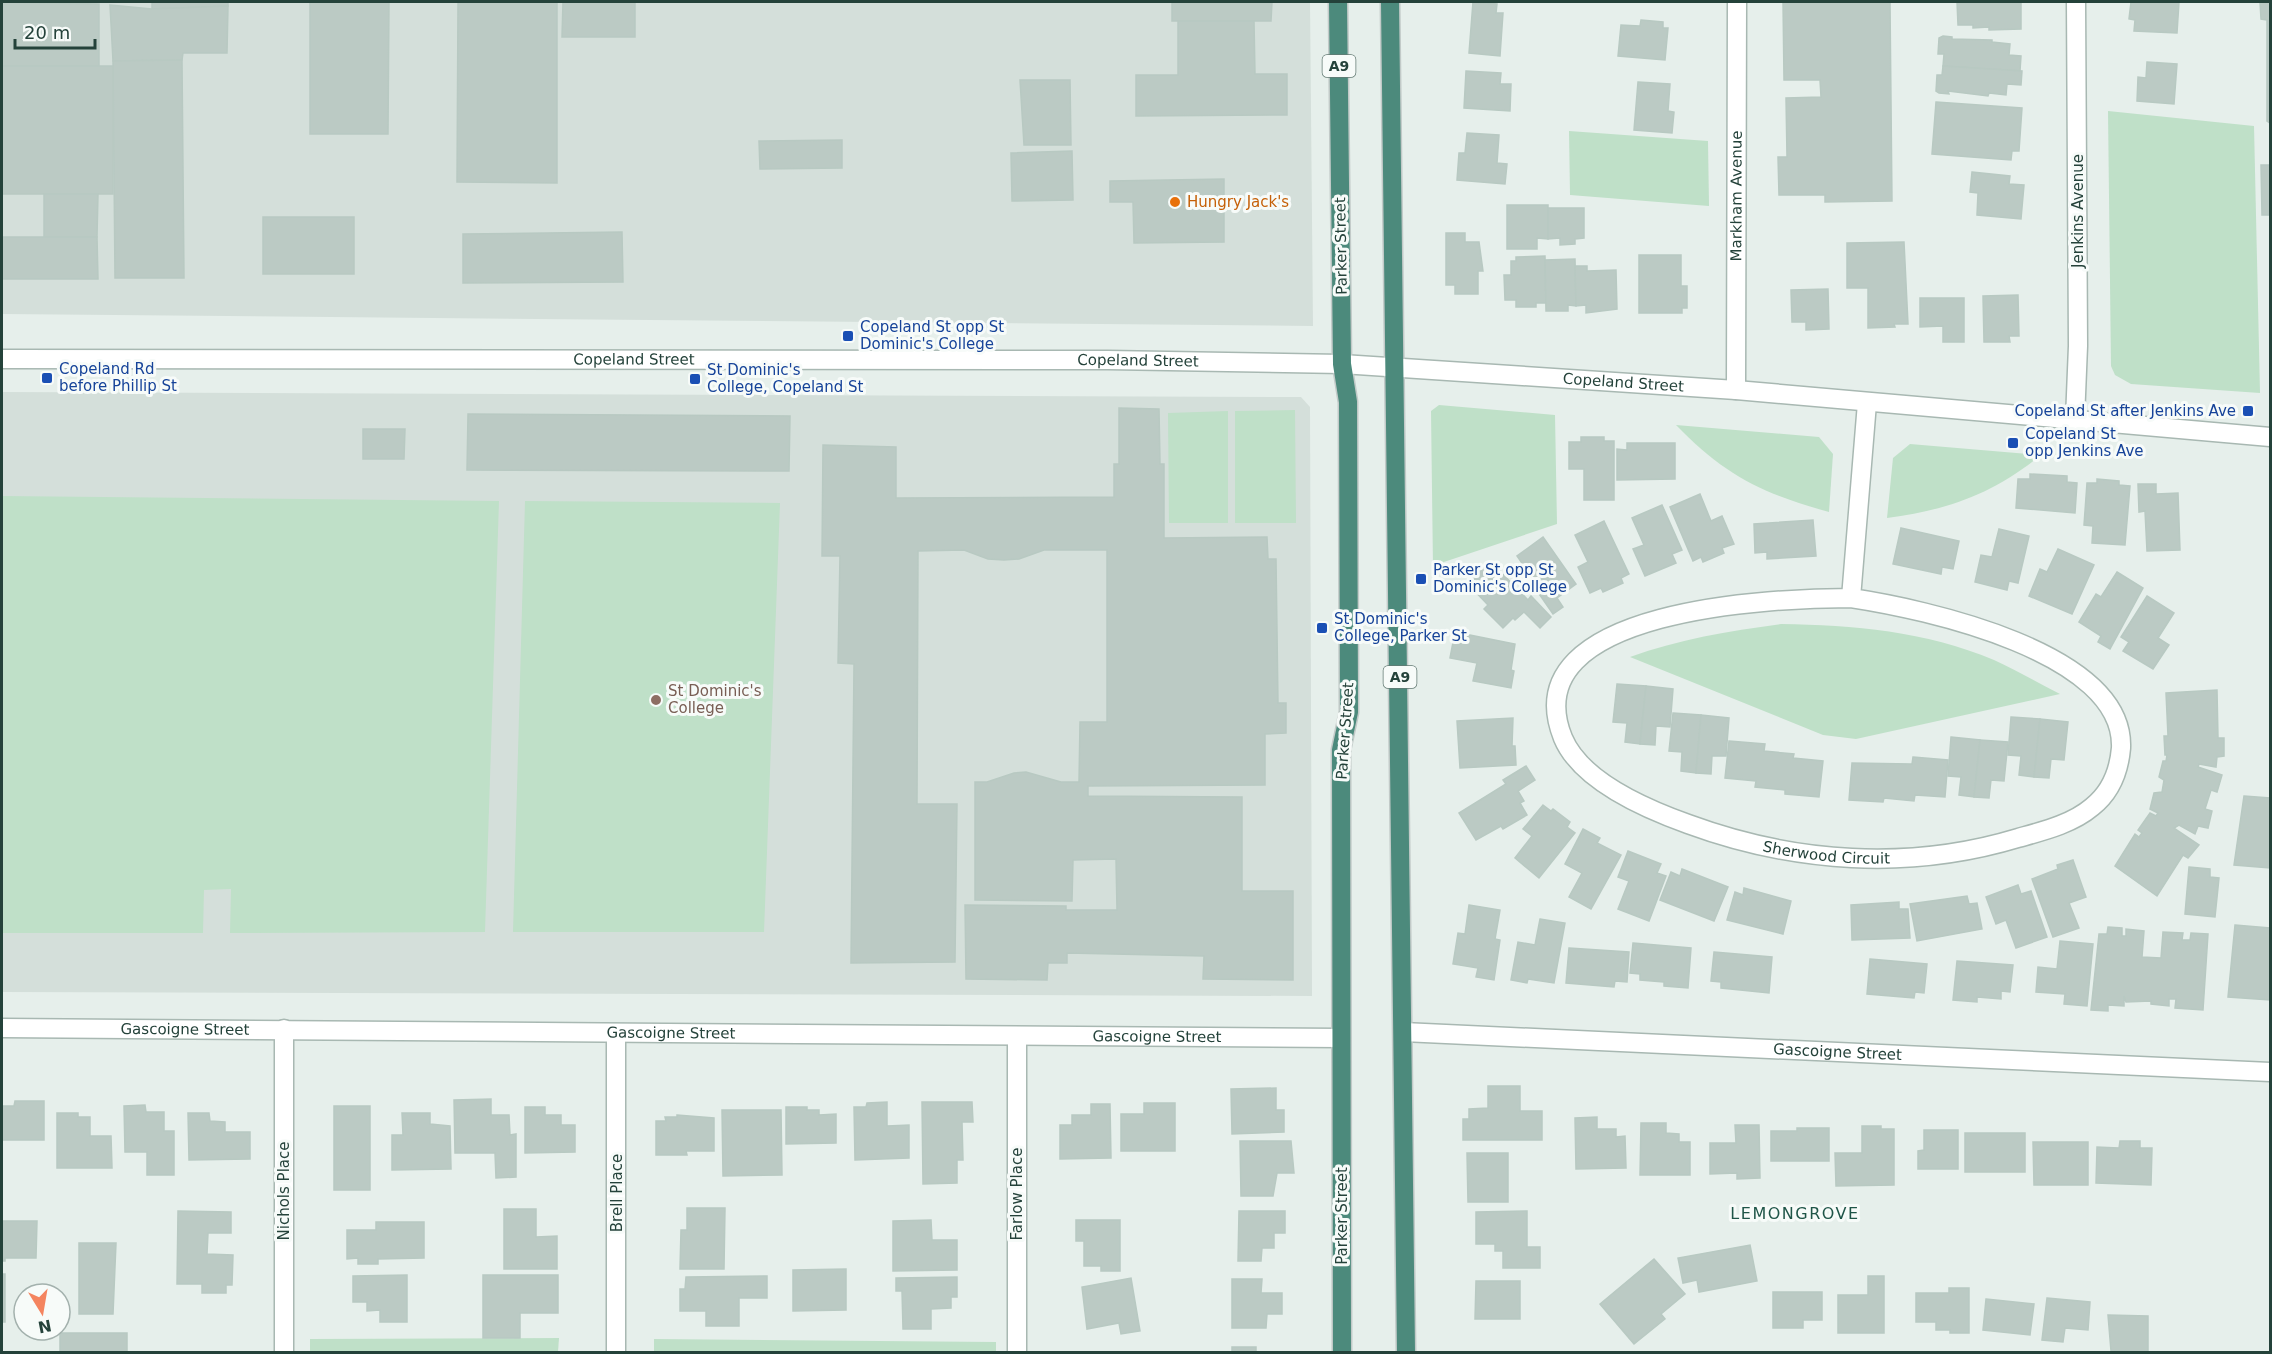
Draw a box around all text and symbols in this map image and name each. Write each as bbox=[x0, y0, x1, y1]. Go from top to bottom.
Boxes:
scale bar bbox=[15, 12, 94, 50]
text: 20 m bbox=[24, 22, 70, 43]
road number: A9 bbox=[1322, 55, 1356, 77]
street label: Markham Avenue bbox=[1727, 131, 1746, 261]
street label: Jenkins Avenue bbox=[2069, 154, 2087, 269]
place label: Hungry Jack's bbox=[1187, 193, 1289, 211]
marker: Hungry Jack's bbox=[1168, 195, 1182, 209]
street label: Parker Street bbox=[1331, 197, 1351, 295]
place label: Copeland St opp St Dominic's College bbox=[860, 318, 1004, 353]
marker: Copeland St opp St Dominic's College bbox=[841, 329, 855, 343]
street label: Copeland Street bbox=[573, 351, 695, 369]
street label: Copeland Street bbox=[1077, 351, 1199, 371]
place label: Copeland Rd before Phillip St bbox=[59, 360, 177, 395]
place label: St Dominic's College, Copeland St bbox=[707, 361, 864, 396]
street label: Copeland Street bbox=[1562, 370, 1685, 396]
marker: Copeland Rd before Phillip St bbox=[40, 371, 54, 385]
marker: St Dominic's College, Copeland St bbox=[688, 372, 702, 386]
place label: Copeland St after Jenkins Ave bbox=[2014, 402, 2236, 420]
marker: Copeland St after Jenkins Ave bbox=[2241, 404, 2255, 418]
place label: Copeland St opp Jenkins Ave bbox=[2025, 425, 2144, 460]
marker: Copeland St opp Jenkins Ave bbox=[2006, 436, 2020, 450]
place label: Parker St opp St Dominic's College bbox=[1433, 561, 1567, 596]
marker: Parker St opp St Dominic's College bbox=[1414, 572, 1428, 586]
place label: St Dominic's College, Parker St bbox=[1334, 610, 1467, 645]
marker: St Dominic's College, Parker St bbox=[1315, 621, 1329, 635]
road number: A9 bbox=[1384, 666, 1416, 688]
place label: St Dominic's College bbox=[668, 682, 762, 717]
street label: Parker Street bbox=[1333, 682, 1357, 780]
marker: St Dominic's College bbox=[649, 693, 663, 707]
street label: Sherwood Circuit bbox=[1761, 837, 1890, 868]
street label: Gascoigne Street bbox=[120, 1020, 250, 1039]
street label: Gascoigne Street bbox=[606, 1024, 736, 1042]
street label: Gascoigne Street bbox=[1092, 1027, 1222, 1046]
street label: Gascoigne Street bbox=[1773, 1040, 1902, 1064]
street label: Nichols Place bbox=[275, 1142, 293, 1240]
street label: Farlow Place bbox=[1008, 1148, 1026, 1240]
street label: Brell Place bbox=[608, 1154, 626, 1232]
street label: Parker Street bbox=[1333, 1167, 1351, 1265]
district label: LEMONGROVE bbox=[1730, 1204, 1860, 1223]
north arrow bbox=[12, 1282, 72, 1342]
text: N bbox=[36, 1316, 53, 1337]

